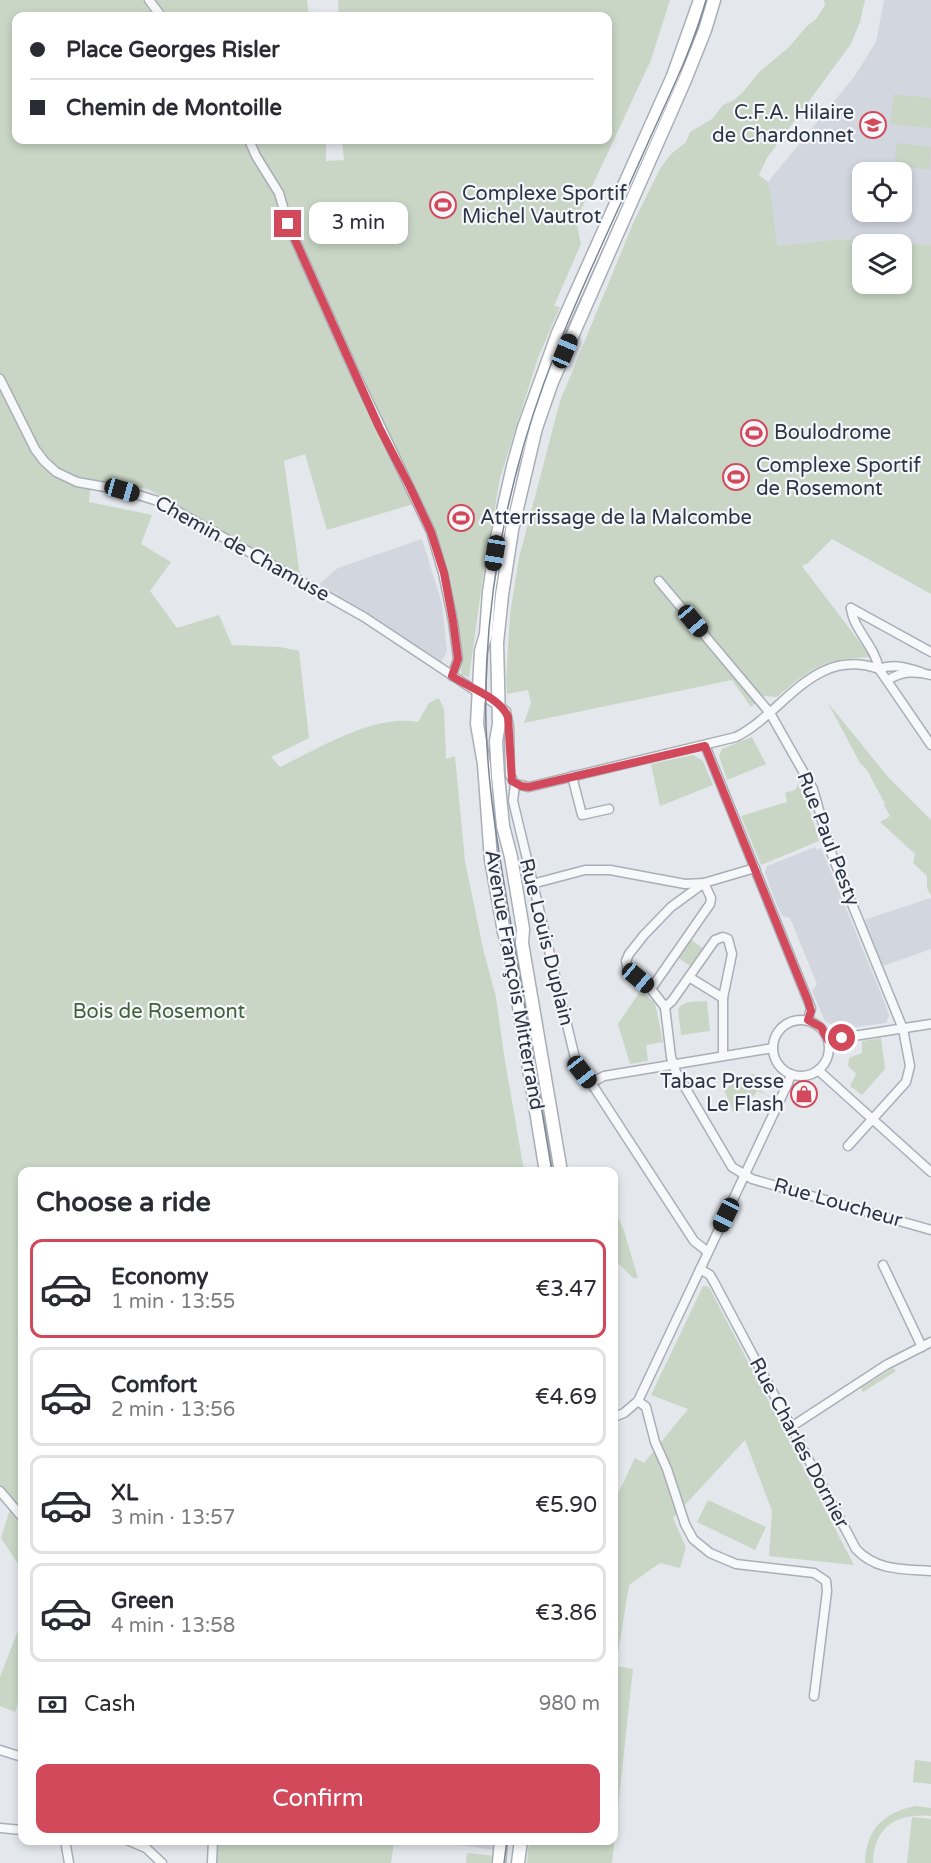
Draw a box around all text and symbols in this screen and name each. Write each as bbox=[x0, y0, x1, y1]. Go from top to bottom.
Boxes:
text: Place Georges Risler bbox=[66, 37, 280, 63]
text: Chemin de Montoille bbox=[66, 95, 282, 121]
place label: C.F.A. Hilaire de Chardonnet bbox=[712, 101, 854, 148]
school or university icon: C.F.A. Hilaire de Chardonnet bbox=[858, 110, 888, 140]
map controls bbox=[852, 162, 912, 294]
button: locate bbox=[852, 162, 912, 222]
place label: Complexe Sportif Michel Vautrot bbox=[462, 182, 627, 229]
sports icon: Complexe Sportif Michel Vautrot bbox=[428, 190, 458, 220]
callout: 3 min bbox=[309, 203, 408, 245]
route end bbox=[274, 210, 301, 237]
text: 3 min bbox=[332, 211, 385, 235]
button: layers bbox=[852, 234, 912, 294]
car bbox=[550, 331, 580, 371]
sports icon: Boulodrome bbox=[739, 418, 769, 448]
place label: Boulodrome bbox=[774, 421, 891, 445]
place label: Complexe Sportif de Rosemont bbox=[756, 454, 921, 501]
sports icon: Complexe Sportif de Rosemont bbox=[721, 462, 751, 492]
car bbox=[102, 476, 142, 504]
street label: Chemin de Chamuse bbox=[150, 491, 334, 607]
sports icon: Atterrissage de la Malcombe bbox=[446, 503, 476, 533]
place label: Atterrissage de la Malcombe bbox=[480, 506, 752, 530]
car bbox=[483, 534, 507, 572]
car bbox=[675, 601, 711, 641]
street label: Rue Paul Pesty bbox=[791, 769, 865, 910]
street label: Avenue François Mitterrand bbox=[479, 848, 549, 1112]
street label: Rue Louis Duplain bbox=[514, 856, 578, 1028]
car bbox=[618, 960, 658, 996]
park label: Bois de Rosemont bbox=[73, 1000, 245, 1024]
route start bbox=[828, 1024, 855, 1051]
car bbox=[564, 1052, 600, 1092]
place label: Tabac Presse Le Flash bbox=[660, 1070, 784, 1117]
shop icon: Tabac Presse Le Flash bbox=[789, 1079, 819, 1109]
street label: Rue Loucheur bbox=[771, 1173, 905, 1233]
text: Choose a ride bbox=[36, 1186, 211, 1219]
car bbox=[710, 1195, 742, 1235]
icon: car bbox=[39, 1262, 93, 1316]
text: Economy bbox=[111, 1264, 208, 1290]
text: €3.47 bbox=[535, 1276, 597, 1302]
text: 1 min · 13:55 bbox=[111, 1290, 235, 1314]
street label: Rue Charles Dornier bbox=[744, 1354, 854, 1533]
icon: car bbox=[39, 1370, 93, 1424]
text: Comfort bbox=[111, 1372, 197, 1398]
text: €4.69 bbox=[535, 1384, 597, 1410]
text: 2 min · 13:56 bbox=[111, 1398, 235, 1422]
icon: car bbox=[39, 1478, 93, 1532]
text: XL bbox=[111, 1480, 138, 1506]
text: €5.90 bbox=[535, 1492, 597, 1518]
text: 3 min · 13:57 bbox=[111, 1506, 235, 1530]
icon: car bbox=[39, 1586, 93, 1640]
text: Green bbox=[111, 1588, 174, 1614]
text: €3.86 bbox=[535, 1600, 597, 1626]
text: 4 min · 13:58 bbox=[111, 1614, 235, 1638]
icon: cash bbox=[36, 1688, 69, 1721]
text: Cash bbox=[84, 1691, 136, 1717]
text: 980 m bbox=[539, 1692, 600, 1716]
button: Confirm bbox=[36, 1764, 600, 1833]

